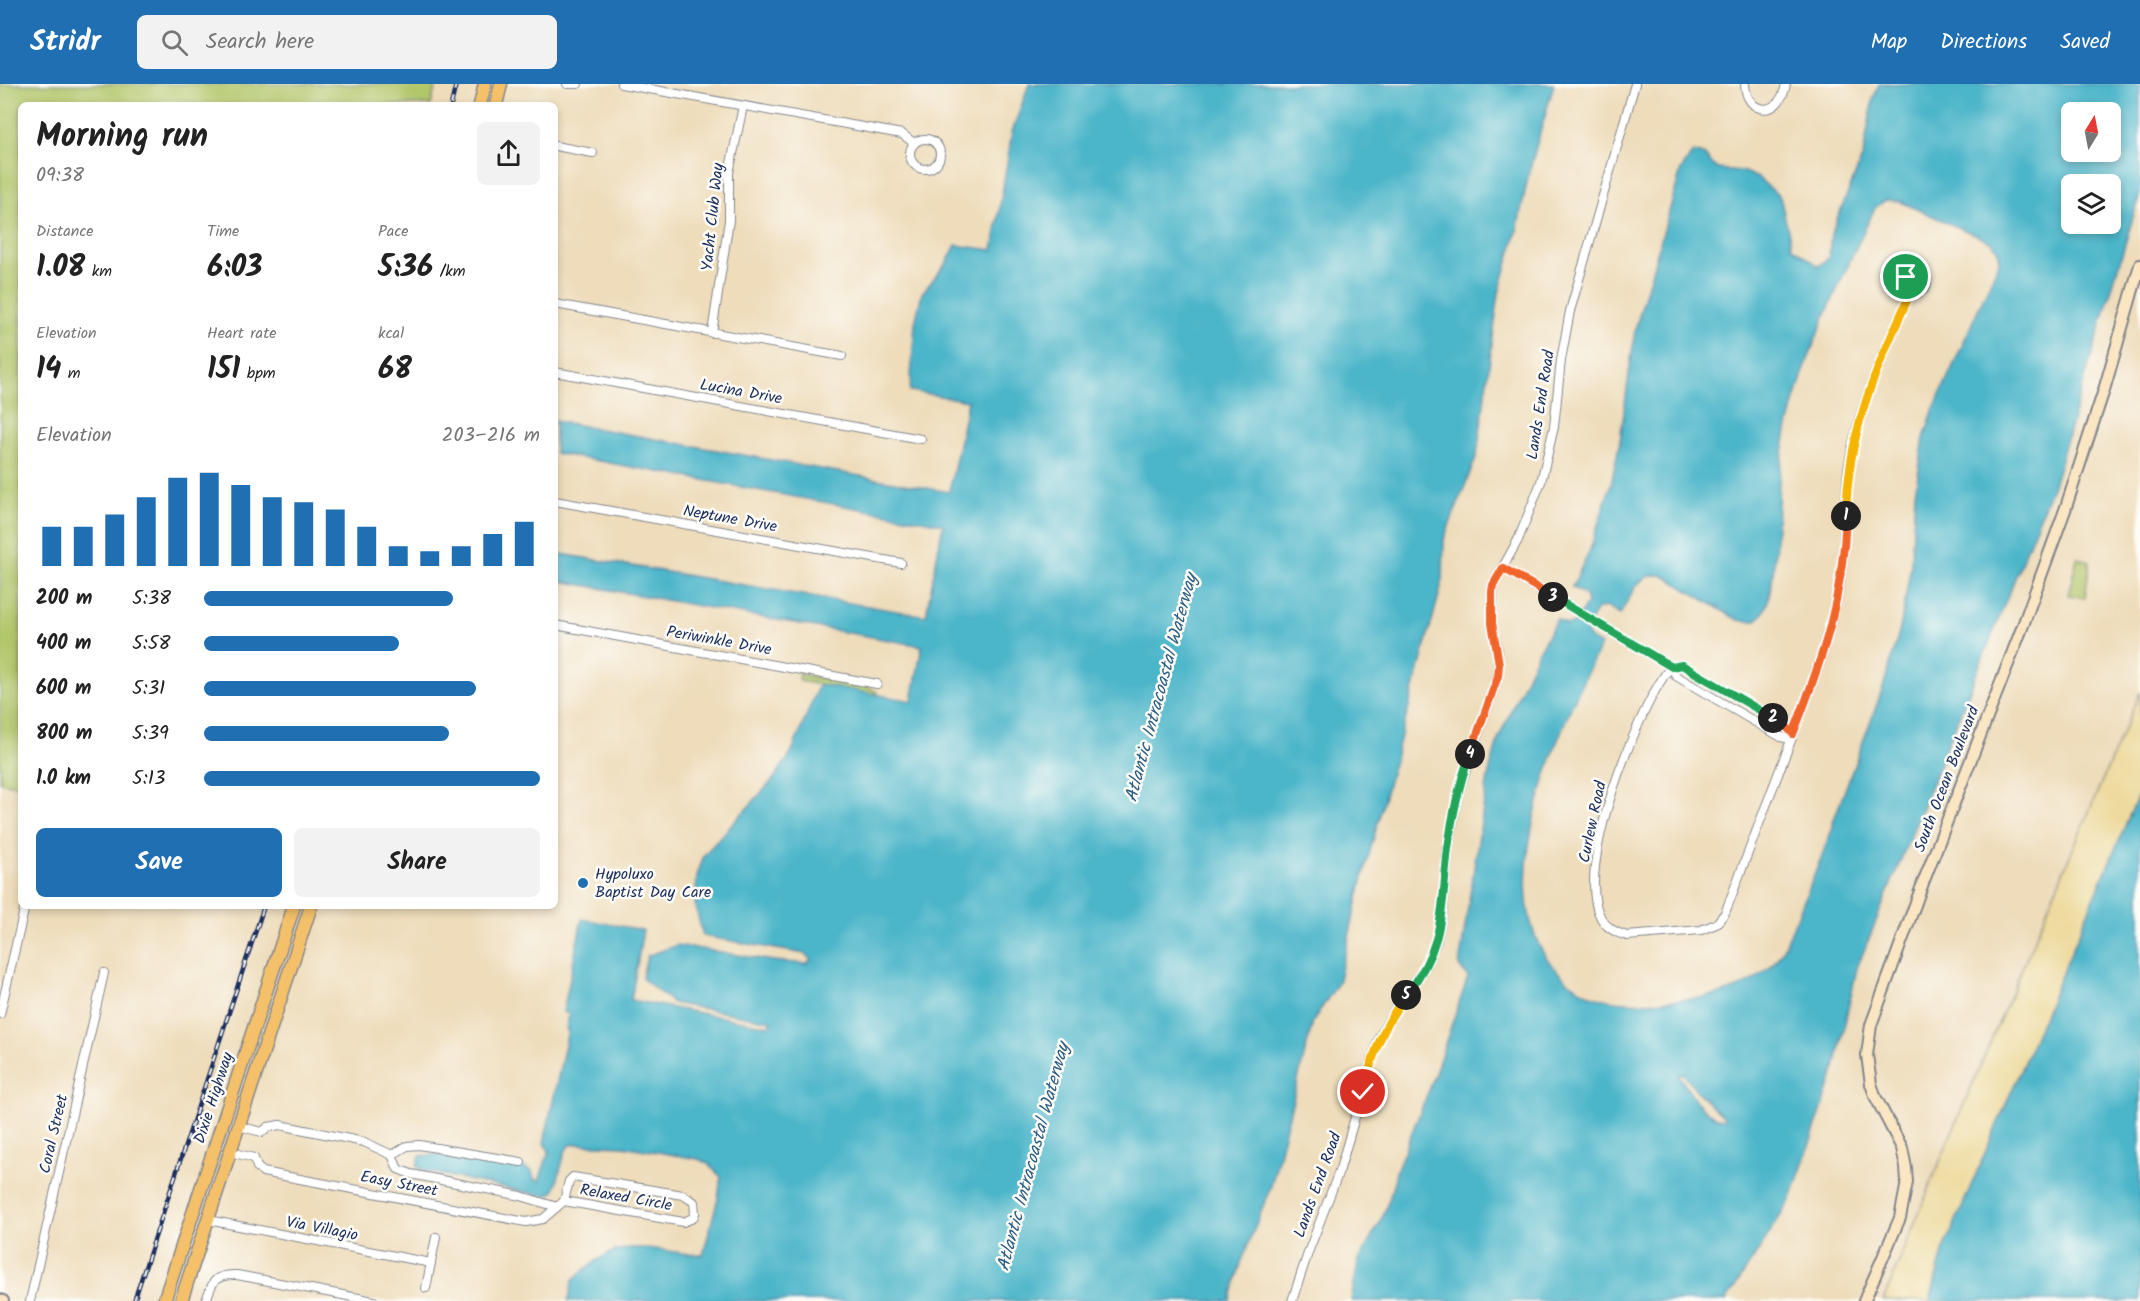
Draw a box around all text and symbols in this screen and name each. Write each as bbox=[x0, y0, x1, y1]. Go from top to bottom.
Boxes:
search box bbox=[137, 15, 557, 69]
text: Stridr bbox=[30, 20, 101, 65]
text: Search here bbox=[206, 25, 314, 60]
icon: search bbox=[158, 26, 191, 59]
text: Map bbox=[1871, 26, 1907, 59]
text: Directions bbox=[1940, 26, 2027, 59]
text: Saved bbox=[2060, 26, 2110, 59]
north arrow bbox=[2061, 102, 2121, 162]
map controls bbox=[2061, 102, 2121, 234]
text: Morning run bbox=[36, 111, 208, 164]
button: share bbox=[477, 122, 540, 185]
text: 09:38 bbox=[36, 160, 84, 192]
street label: Yacht Club Way bbox=[695, 161, 731, 272]
button: layers bbox=[2061, 174, 2121, 234]
text: Distance bbox=[36, 219, 94, 244]
text: Time bbox=[207, 219, 239, 244]
text: Pace bbox=[378, 219, 409, 244]
text: 1.08 bbox=[36, 244, 85, 292]
text: 6:03 bbox=[207, 244, 262, 292]
text: 5:36 bbox=[378, 244, 433, 292]
pin bbox=[1880, 251, 1931, 302]
text: km bbox=[85, 259, 112, 284]
text: /km bbox=[433, 259, 466, 284]
icon: arrive bbox=[1889, 260, 1922, 293]
text: Elevation bbox=[36, 321, 97, 346]
text: Heart rate bbox=[207, 321, 277, 346]
text: kcal bbox=[378, 321, 404, 346]
text: 14 bbox=[36, 346, 61, 394]
text: 151 bbox=[207, 346, 240, 394]
text: 68 bbox=[378, 346, 412, 394]
street label: Lands End Road bbox=[1520, 348, 1562, 461]
text: m bbox=[61, 361, 81, 386]
text: bpm bbox=[240, 361, 276, 386]
street label: Lucina Drive bbox=[698, 372, 784, 412]
text: Elevation bbox=[36, 420, 112, 452]
text: 203–216 m bbox=[442, 420, 540, 452]
street label: Neptune Drive bbox=[681, 498, 779, 540]
pin: 1 bbox=[1831, 501, 1861, 531]
text: 1 bbox=[1844, 503, 1848, 528]
water label: Atlantic Intracoastal Waterway bbox=[1118, 568, 1207, 805]
pin: 3 bbox=[1538, 582, 1568, 612]
text: 200 m bbox=[36, 583, 92, 615]
text: 5:38 bbox=[132, 583, 171, 615]
text: 3 bbox=[1549, 584, 1557, 609]
street label: Periwinkle Drive bbox=[664, 619, 774, 663]
text: 400 m bbox=[36, 628, 92, 660]
text: 5:58 bbox=[132, 628, 170, 660]
text: 600 m bbox=[36, 673, 91, 705]
text: 5:31 bbox=[132, 673, 165, 705]
street label: South Ocean Boulevard bbox=[1908, 701, 1987, 856]
pin: 2 bbox=[1758, 703, 1788, 733]
text: 2 bbox=[1768, 705, 1778, 730]
text: 800 m bbox=[36, 718, 92, 750]
text: 5:39 bbox=[132, 718, 169, 750]
pin: 4 bbox=[1455, 739, 1485, 769]
text: 4 bbox=[1466, 741, 1474, 766]
text: 1.0 km bbox=[36, 763, 91, 795]
text: 5:13 bbox=[132, 763, 165, 795]
street label: Curlew Road bbox=[1572, 778, 1614, 865]
button: Save bbox=[36, 828, 282, 897]
button: Share bbox=[294, 828, 540, 897]
place label: Hypoluxo Baptist Day Care bbox=[595, 862, 711, 905]
marker: Hypoluxo Baptist Day Care bbox=[576, 876, 590, 890]
pin: 5 bbox=[1391, 980, 1421, 1010]
text: 5 bbox=[1402, 982, 1410, 1007]
water label: Atlantic Intracoastal Waterway bbox=[990, 1037, 1079, 1274]
street label: Dixie Highway bbox=[187, 1049, 241, 1147]
pin bbox=[1337, 1066, 1388, 1117]
icon: check bbox=[1346, 1075, 1379, 1108]
street label: Coral Street bbox=[33, 1091, 75, 1176]
street label: Lands End Road bbox=[1287, 1128, 1349, 1241]
street label: Easy Street bbox=[358, 1164, 441, 1204]
street label: Relaxed Circle bbox=[578, 1178, 674, 1218]
street label: Via Villagio bbox=[284, 1210, 360, 1248]

